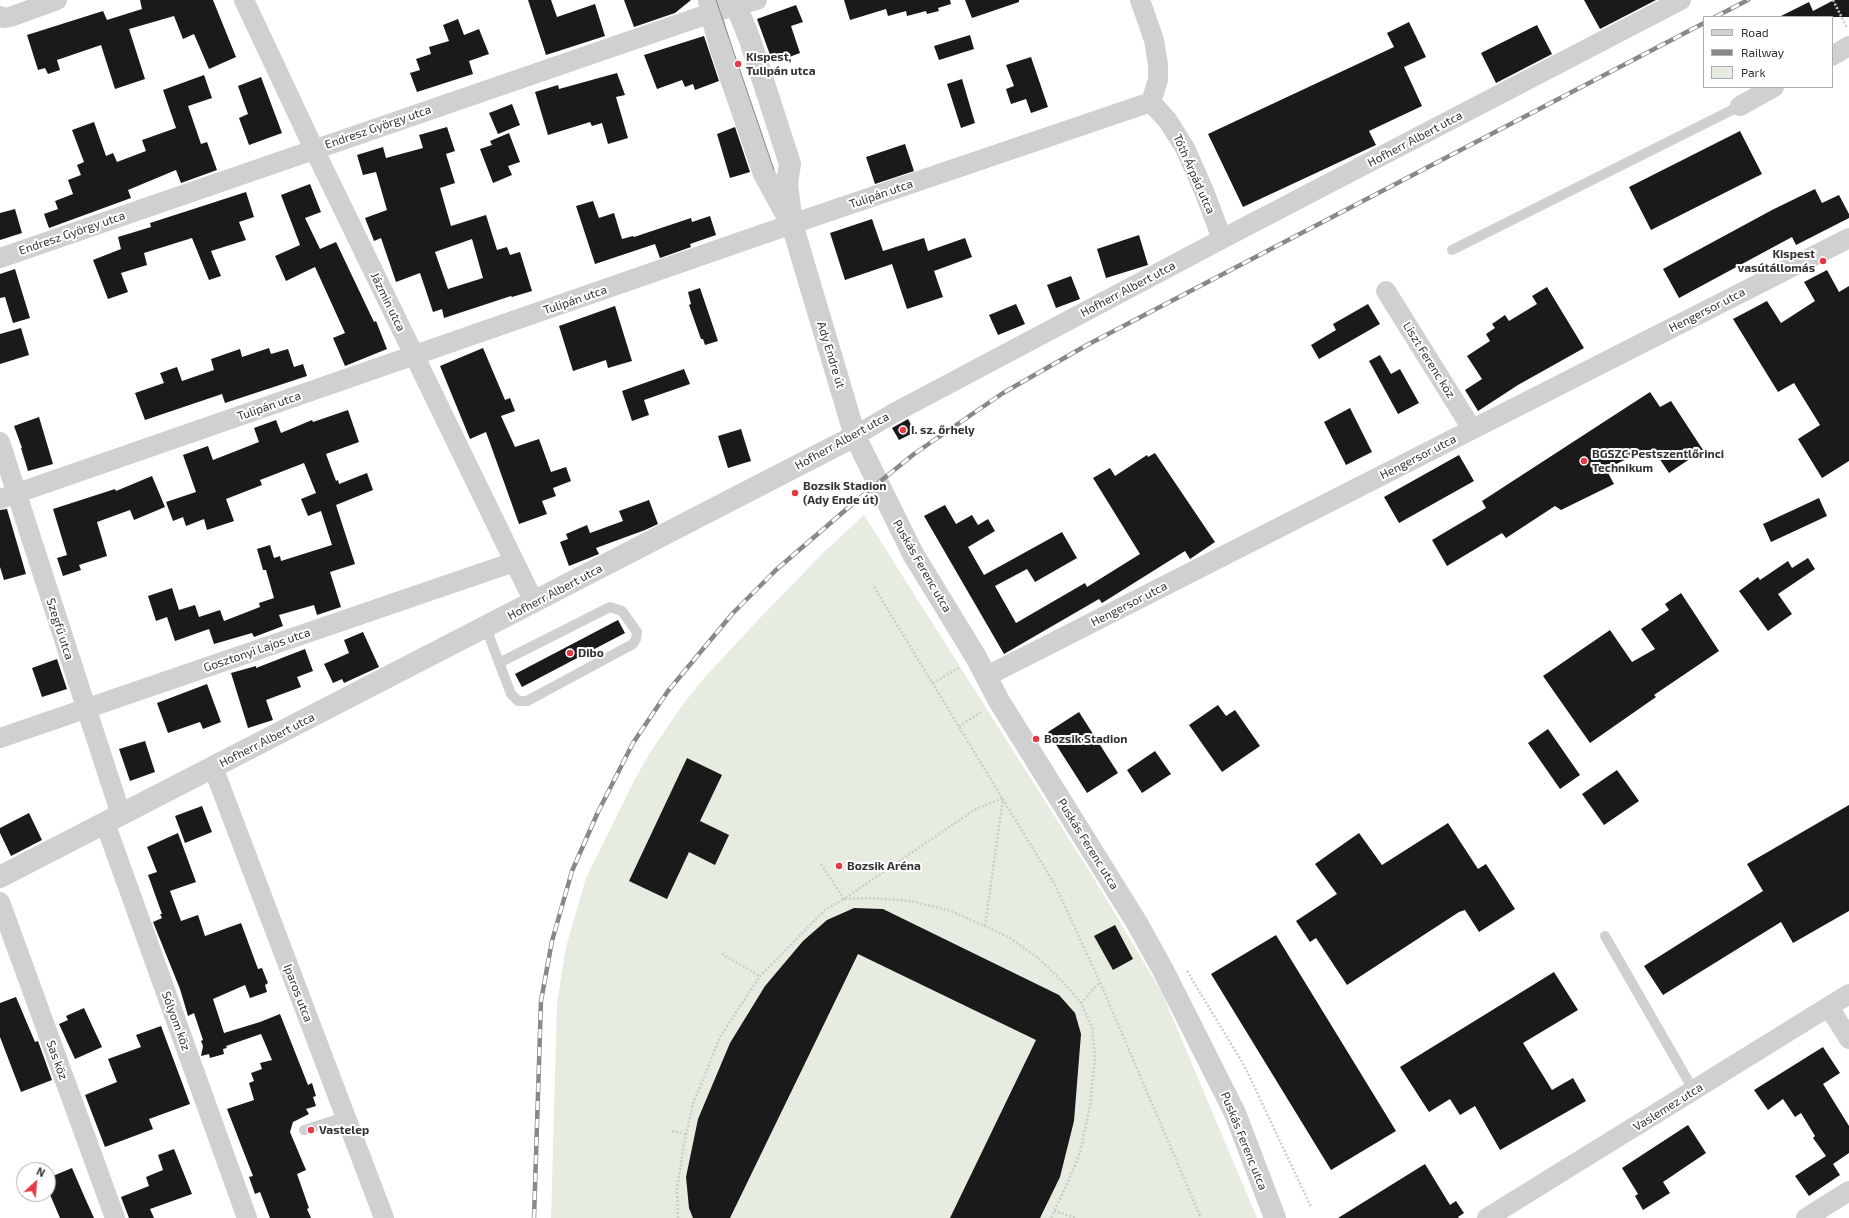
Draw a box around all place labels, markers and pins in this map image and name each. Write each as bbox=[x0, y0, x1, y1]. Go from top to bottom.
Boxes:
place label: Kispest, Tulipán utca bbox=[746, 50, 815, 78]
marker: Kispest, Tulipán utca bbox=[733, 59, 743, 69]
place label: Kispest vasútállomás bbox=[1737, 247, 1815, 275]
marker: Kispest vasútállomás bbox=[1818, 256, 1828, 266]
place label: I. sz. őrhely bbox=[911, 423, 975, 437]
marker: I. sz. őrhely bbox=[898, 425, 908, 435]
place label: BGSZC Pestszentlőrinci Technikum bbox=[1592, 447, 1724, 475]
marker: BGSZC Pestszentlőrinci Technikum bbox=[1579, 456, 1589, 466]
place label: Bozsik Stadion (Ady Ende út) bbox=[803, 479, 887, 507]
marker: Bozsik Stadion (Ady Ende út) bbox=[790, 488, 800, 498]
place label: Dibo bbox=[578, 646, 604, 660]
marker: Dibo bbox=[565, 648, 575, 658]
place label: Bozsik Stadion bbox=[1044, 732, 1128, 746]
marker: Bozsik Stadion bbox=[1031, 734, 1041, 744]
place label: Bozsik Aréna bbox=[847, 859, 921, 873]
marker: Bozsik Aréna bbox=[834, 861, 844, 871]
place label: Vastelep bbox=[319, 1123, 369, 1137]
marker: Vastelep bbox=[306, 1125, 316, 1135]

